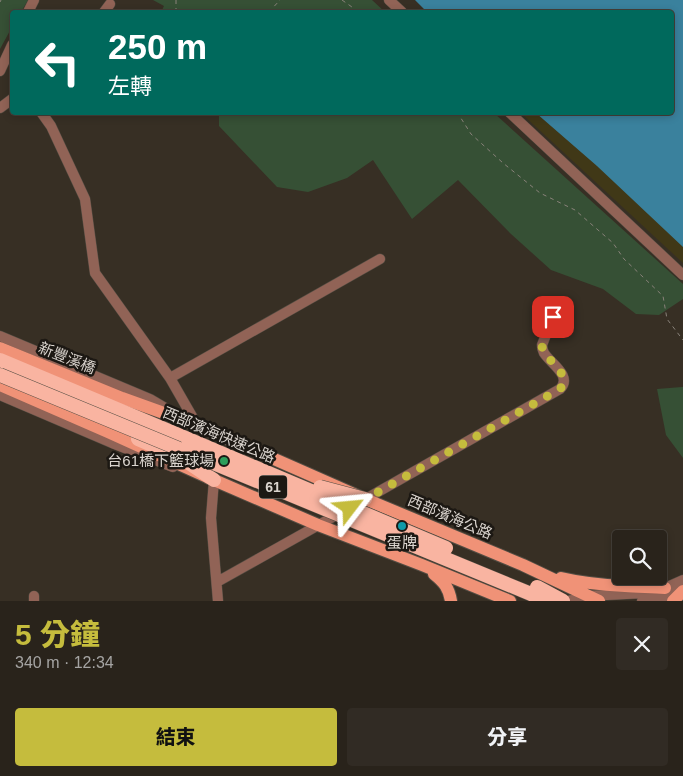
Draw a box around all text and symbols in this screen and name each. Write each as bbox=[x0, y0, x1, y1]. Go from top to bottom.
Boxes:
text: 250 m bbox=[108, 27, 207, 66]
icon: left bbox=[25, 30, 90, 95]
text: 左轉 bbox=[108, 74, 152, 99]
pin bbox=[532, 296, 574, 338]
icon: arrive bbox=[539, 303, 567, 331]
street label: 新豐溪橋 bbox=[36, 338, 98, 377]
street label: 西部濱海快速公路 bbox=[161, 403, 278, 466]
place label: 台61橋下籃球場 bbox=[107, 452, 214, 469]
marker: 台61橋下籃球場 bbox=[218, 455, 230, 467]
road number: 61 bbox=[259, 476, 287, 498]
position arrow bbox=[323, 481, 375, 533]
street label: 西部濱海公路 bbox=[405, 491, 495, 542]
marker: 蛋牌 bbox=[396, 520, 408, 532]
map controls bbox=[612, 530, 667, 585]
button: search bbox=[612, 530, 667, 585]
place label: 蛋牌 bbox=[387, 534, 417, 551]
text: 5 分鐘 bbox=[15, 618, 100, 651]
button: close bbox=[616, 618, 668, 670]
text: 340 m · 12:34 bbox=[15, 654, 114, 671]
button: 結束 bbox=[15, 708, 337, 766]
button: 分享 bbox=[347, 708, 668, 766]

